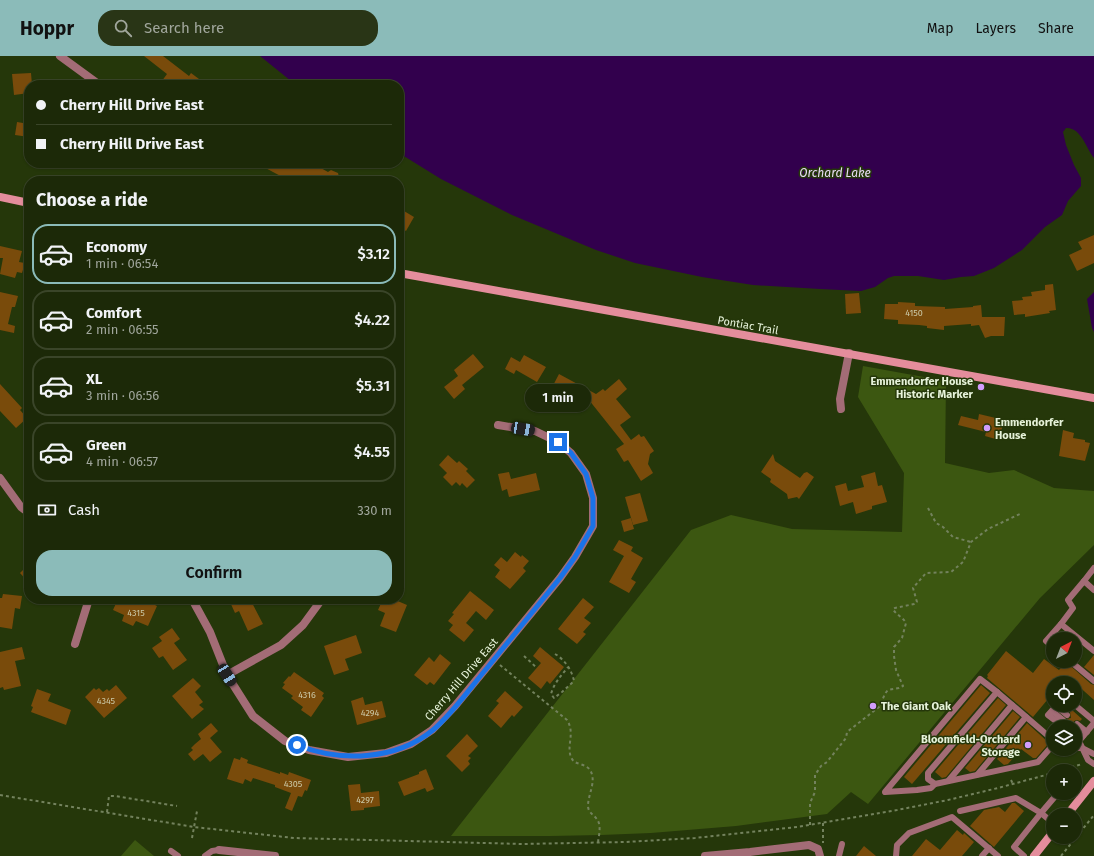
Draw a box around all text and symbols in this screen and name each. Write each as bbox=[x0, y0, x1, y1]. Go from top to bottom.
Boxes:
search box bbox=[98, 10, 378, 46]
text: Hoppr bbox=[20, 17, 74, 40]
icon: search bbox=[112, 17, 134, 39]
text: Search here bbox=[144, 19, 224, 37]
text: Map bbox=[927, 20, 953, 37]
text: Layers bbox=[975, 20, 1016, 37]
text: Share bbox=[1038, 20, 1074, 37]
text: Cherry Hill Drive East bbox=[60, 96, 204, 114]
text: Cherry Hill Drive East bbox=[60, 135, 204, 153]
water label: Orchard Lake bbox=[799, 166, 871, 180]
text: Choose a ride bbox=[36, 189, 148, 211]
icon: car bbox=[38, 236, 74, 272]
text: Economy bbox=[86, 238, 147, 256]
text: $3.12 bbox=[357, 245, 390, 263]
text: 1 min · 06:54 bbox=[86, 256, 158, 271]
icon: car bbox=[38, 302, 74, 338]
text: Comfort bbox=[86, 304, 142, 322]
house number: 4150 bbox=[905, 308, 923, 318]
text: $4.22 bbox=[355, 311, 390, 329]
street label: Pontiac Trail bbox=[716, 314, 779, 337]
text: 2 min · 06:55 bbox=[86, 322, 159, 337]
icon: car bbox=[38, 368, 74, 404]
text: XL bbox=[86, 370, 102, 388]
place label: Emmendorfer House Historic Marker bbox=[871, 375, 974, 401]
text: $5.31 bbox=[356, 377, 390, 395]
marker: Emmendorfer House Historic Marker bbox=[976, 382, 986, 392]
callout: 1 min bbox=[525, 384, 591, 412]
text: 3 min · 06:56 bbox=[86, 388, 159, 403]
text: 1 min bbox=[542, 390, 574, 405]
place label: Emmendorfer House bbox=[995, 416, 1064, 442]
car bbox=[510, 421, 536, 437]
marker: Emmendorfer House bbox=[982, 423, 992, 433]
route end bbox=[549, 433, 567, 451]
icon: car bbox=[38, 434, 74, 470]
text: Green bbox=[86, 436, 126, 454]
text: $4.55 bbox=[354, 443, 390, 461]
text: 4 min · 06:57 bbox=[86, 454, 158, 469]
icon: cash bbox=[36, 499, 58, 521]
text: Cash bbox=[68, 501, 100, 519]
text: 330 m bbox=[357, 503, 392, 518]
button: Confirm bbox=[36, 550, 392, 596]
house number: 4315 bbox=[127, 608, 145, 618]
north arrow bbox=[1046, 632, 1082, 668]
map controls bbox=[1046, 632, 1082, 844]
street label: Cherry Hill Drive East bbox=[422, 636, 501, 723]
car bbox=[216, 662, 238, 688]
button: locate bbox=[1046, 676, 1082, 712]
house number: 4316 bbox=[298, 690, 316, 700]
house number: 4345 bbox=[97, 696, 116, 706]
place label: The Giant Oak bbox=[881, 700, 952, 713]
marker: The Giant Oak bbox=[868, 701, 878, 711]
house number: 4294 bbox=[361, 708, 379, 718]
button: layers bbox=[1046, 720, 1082, 756]
place label: Bloomfield-Orchard Storage bbox=[921, 733, 1020, 759]
route start bbox=[288, 736, 306, 754]
marker: Bloomfield-Orchard Storage bbox=[1023, 740, 1033, 750]
button: + bbox=[1046, 764, 1082, 800]
house number: 4305 bbox=[284, 779, 303, 789]
house number: 4297 bbox=[356, 795, 374, 805]
button: − bbox=[1046, 808, 1082, 844]

